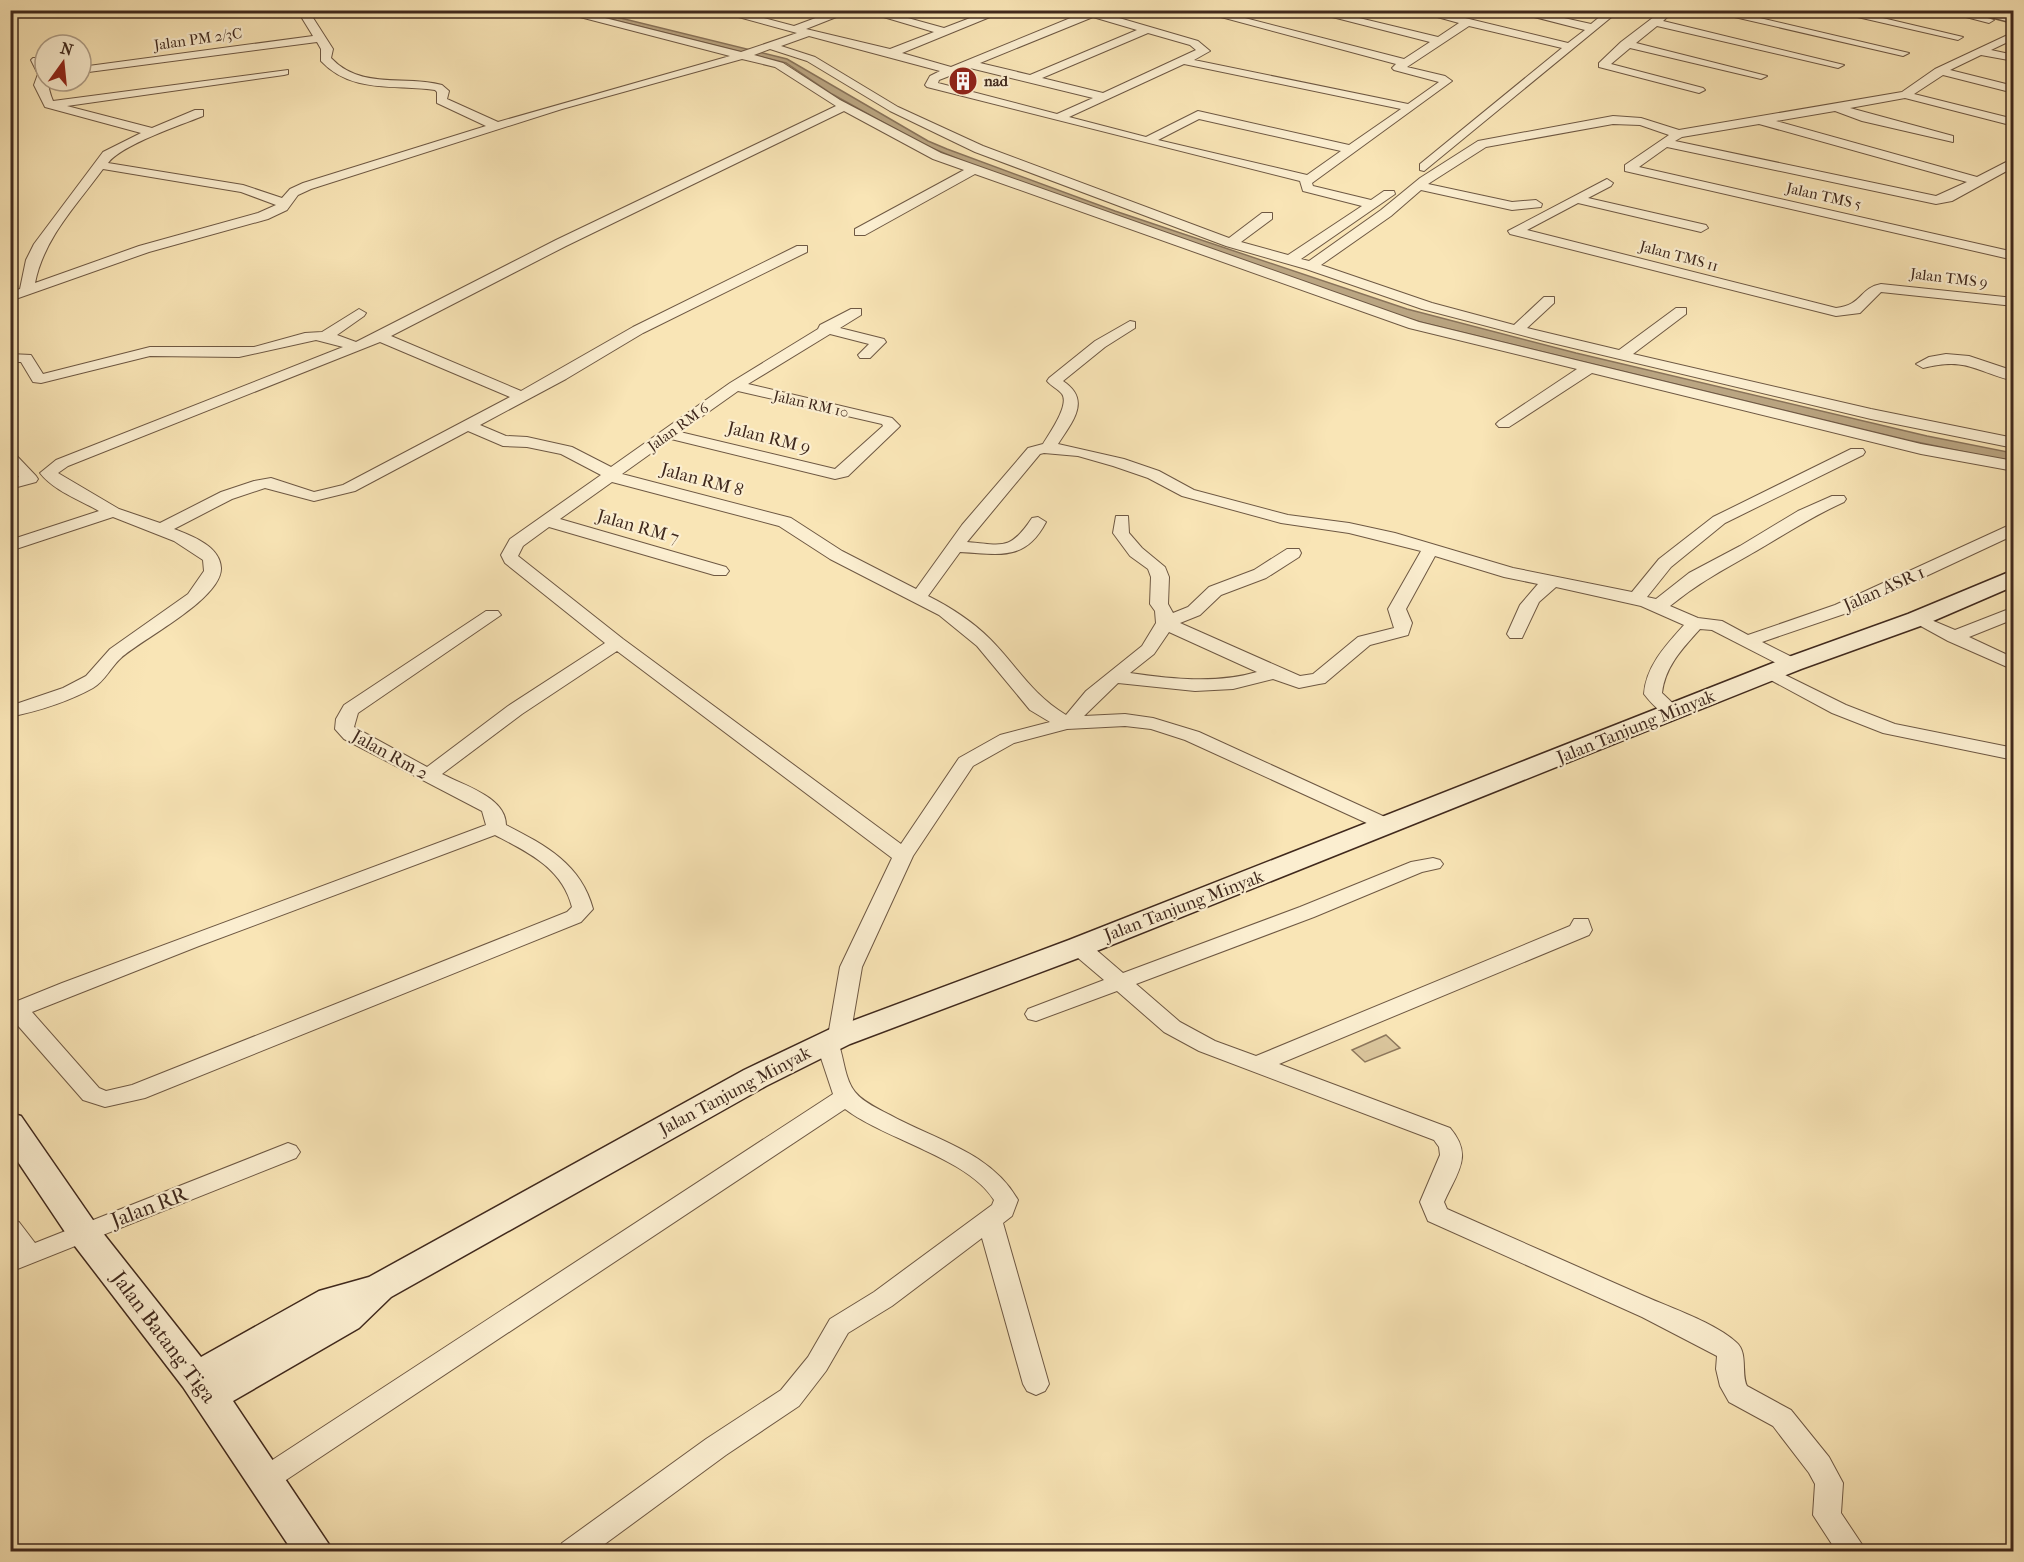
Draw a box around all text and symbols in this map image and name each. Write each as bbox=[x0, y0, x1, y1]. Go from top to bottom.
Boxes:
street label: Jalan PM 2/3C bbox=[152, 24, 243, 54]
north arrow bbox=[33, 33, 93, 93]
text: N bbox=[58, 38, 76, 60]
building icon: nad bbox=[947, 65, 979, 97]
place label: nad bbox=[983, 72, 1009, 90]
street label: Jalan TMS 5 bbox=[1784, 178, 1863, 213]
street label: Jalan TMS 11 bbox=[1637, 237, 1720, 275]
street label: Jalan TMS 9 bbox=[1908, 264, 1989, 292]
street label: Jalan RM 10 bbox=[771, 386, 850, 421]
street label: Jalan RM 6 bbox=[643, 398, 713, 456]
street label: Jalan RM 9 bbox=[723, 417, 813, 458]
street label: Jalan RM 8 bbox=[656, 458, 746, 501]
street label: Jalan RM 7 bbox=[593, 505, 682, 549]
street label: Jalan ASR 1 bbox=[1838, 562, 1928, 617]
street label: Jalan Tanjung Minyak bbox=[1552, 685, 1719, 769]
street label: Jalan Rm 2 bbox=[347, 725, 432, 784]
street label: Jalan Tanjung Minyak bbox=[1099, 866, 1267, 947]
street label: Jalan Tanjung Minyak bbox=[654, 1042, 815, 1141]
street label: Jalan RR bbox=[106, 1181, 191, 1233]
street label: Jalan Batang Tiga bbox=[105, 1265, 222, 1408]

